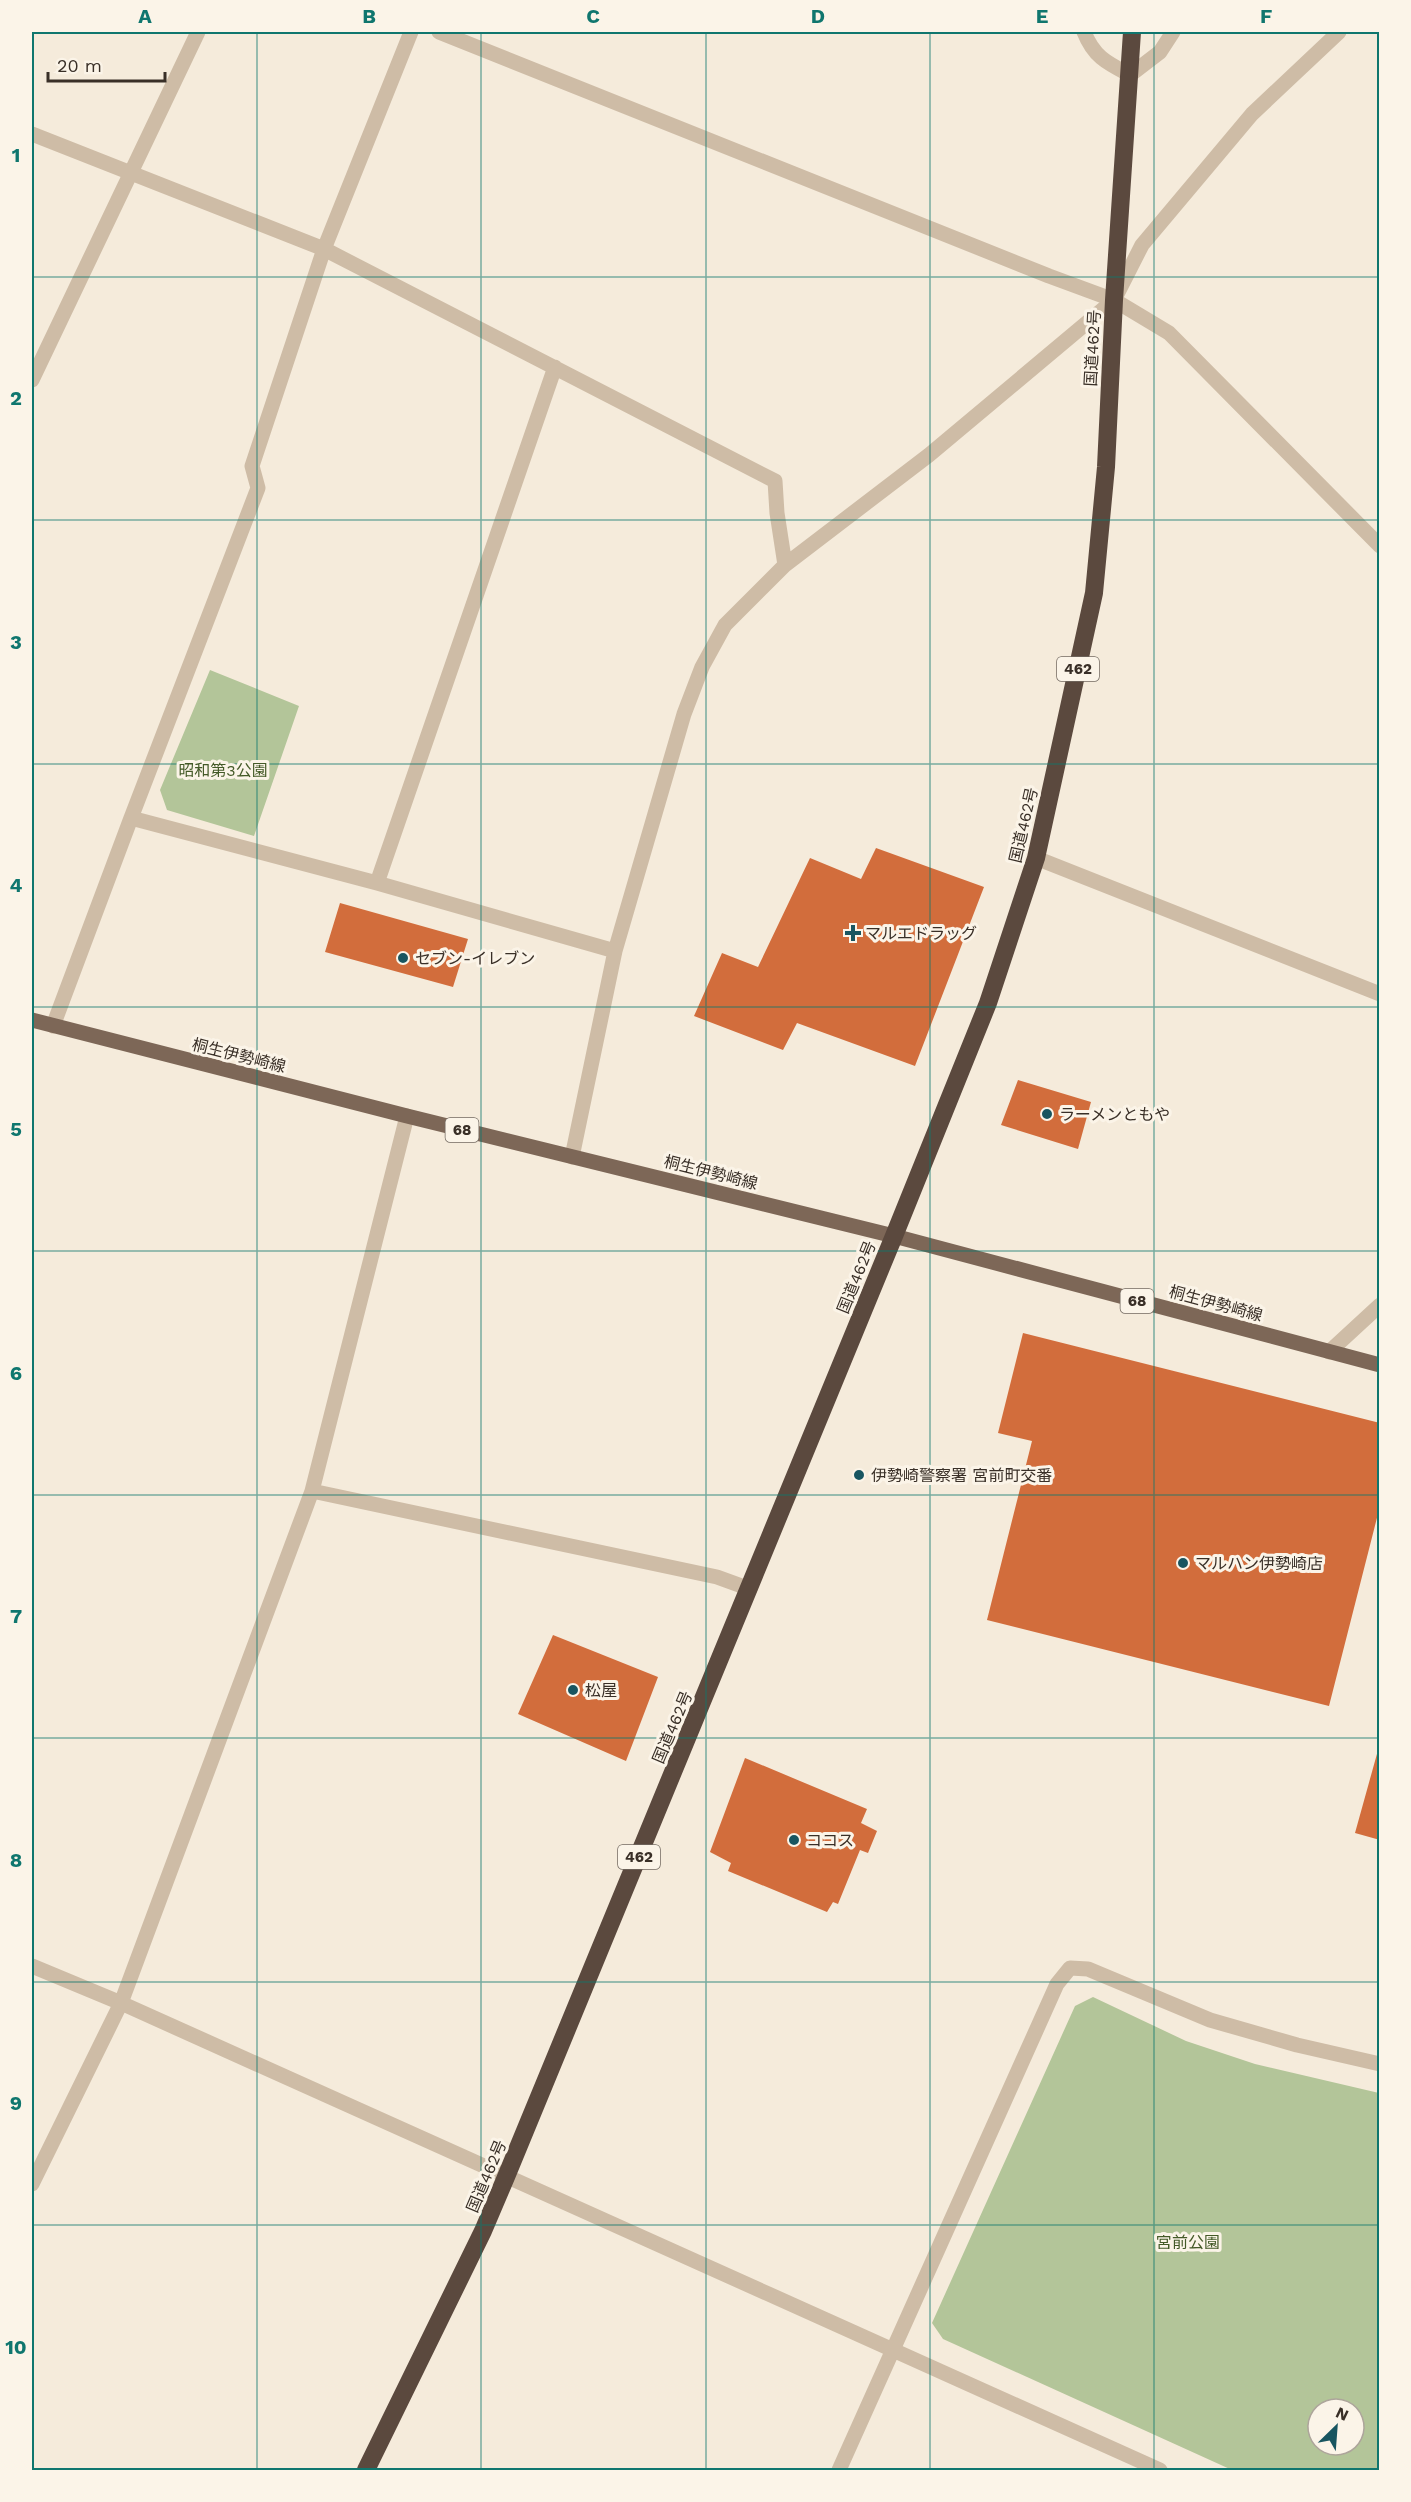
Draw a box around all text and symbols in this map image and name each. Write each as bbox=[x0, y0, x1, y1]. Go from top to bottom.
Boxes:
text: A bbox=[138, 4, 152, 28]
text: B bbox=[362, 4, 376, 28]
text: C bbox=[586, 4, 600, 28]
text: D bbox=[811, 4, 825, 28]
text: E bbox=[1036, 4, 1048, 28]
text: F bbox=[1260, 4, 1272, 28]
scale bar bbox=[48, 45, 165, 83]
text: 20 m bbox=[57, 55, 102, 76]
text: 1 bbox=[12, 143, 20, 167]
street label: 国道462号 bbox=[1081, 309, 1104, 387]
text: 2 bbox=[10, 386, 22, 410]
text: 3 bbox=[10, 630, 22, 654]
road number: 462 bbox=[1057, 657, 1099, 681]
park label: 昭和第3公園 bbox=[178, 761, 268, 780]
street label: 国道462号 bbox=[1006, 786, 1041, 865]
text: 4 bbox=[10, 873, 23, 897]
place label: マルエドラッグ bbox=[865, 924, 977, 943]
marker: マルエドラッグ bbox=[846, 926, 860, 940]
place label: セブン-イレブン bbox=[415, 949, 535, 968]
marker: セブン-イレブン bbox=[396, 951, 410, 965]
street label: 桐生伊勢崎線 bbox=[190, 1035, 288, 1076]
place label: ラーメンともや bbox=[1059, 1105, 1170, 1124]
marker: ラーメンともや bbox=[1040, 1107, 1054, 1121]
text: 5 bbox=[10, 1117, 22, 1141]
road number: 68 bbox=[446, 1118, 478, 1142]
street label: 桐生伊勢崎線 bbox=[662, 1152, 760, 1193]
street label: 国道462号 bbox=[833, 1238, 880, 1316]
street label: 桐生伊勢崎線 bbox=[1167, 1282, 1265, 1325]
road number: 68 bbox=[1120, 1289, 1154, 1313]
text: 6 bbox=[10, 1361, 22, 1385]
place label: 伊勢崎警察署 宮前町交番 bbox=[871, 1466, 1052, 1485]
marker: 伊勢崎警察署 宮前町交番 bbox=[852, 1468, 866, 1482]
place label: マルハン伊勢崎店 bbox=[1195, 1554, 1323, 1573]
marker: マルハン伊勢崎店 bbox=[1176, 1556, 1190, 1570]
text: 7 bbox=[10, 1604, 22, 1628]
place label: 松屋 bbox=[585, 1681, 617, 1700]
marker: 松屋 bbox=[566, 1683, 580, 1697]
street label: 国道462号 bbox=[649, 1688, 696, 1766]
place label: ココス bbox=[806, 1831, 854, 1850]
marker: ココス bbox=[787, 1833, 801, 1847]
road number: 462 bbox=[618, 1845, 660, 1869]
text: 8 bbox=[10, 1848, 22, 1872]
text: 9 bbox=[10, 2091, 22, 2115]
street label: 国道462号 bbox=[463, 2137, 510, 2215]
park label: 宮前公園 bbox=[1156, 2233, 1220, 2252]
text: 10 bbox=[5, 2335, 27, 2359]
north arrow bbox=[1306, 2397, 1366, 2457]
text: N bbox=[1333, 2403, 1352, 2425]

